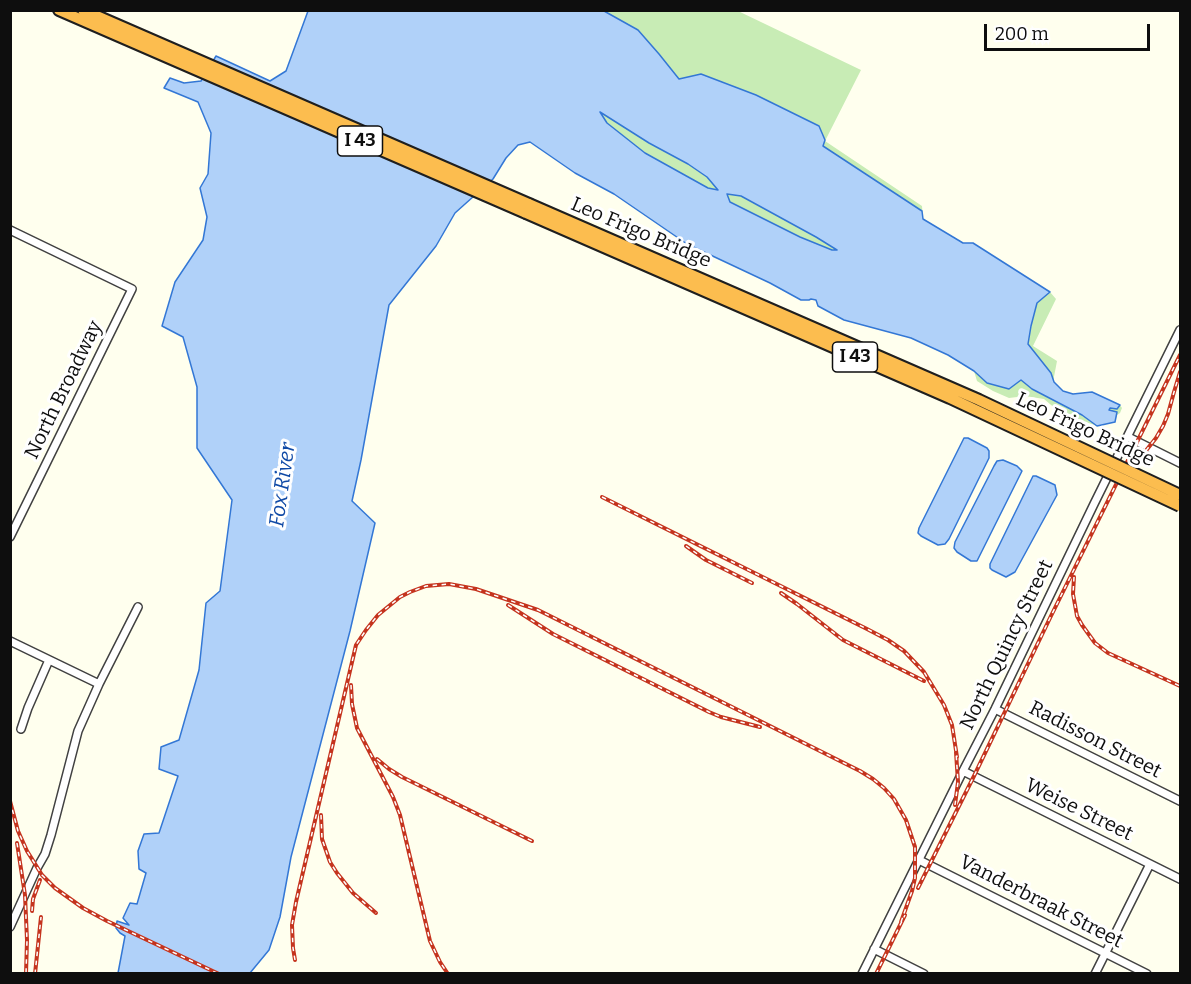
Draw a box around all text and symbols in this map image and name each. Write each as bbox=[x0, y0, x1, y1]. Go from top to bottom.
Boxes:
scale bar bbox=[987, 12, 1154, 50]
text: 200 m bbox=[995, 23, 1049, 45]
road number: I 43 bbox=[338, 126, 382, 156]
street label: Leo Frigo Bridge bbox=[567, 193, 715, 273]
street label: North Broadway bbox=[20, 317, 108, 463]
road number: I 43 bbox=[832, 342, 878, 372]
street label: Leo Frigo Bridge bbox=[1012, 387, 1158, 473]
water label: Fox River bbox=[265, 441, 301, 529]
street label: North Quincy Street bbox=[955, 556, 1059, 734]
street label: Radisson Street bbox=[1025, 696, 1165, 784]
street label: Weise Street bbox=[1021, 774, 1137, 846]
street label: Vanderbraak Street bbox=[955, 850, 1127, 954]

